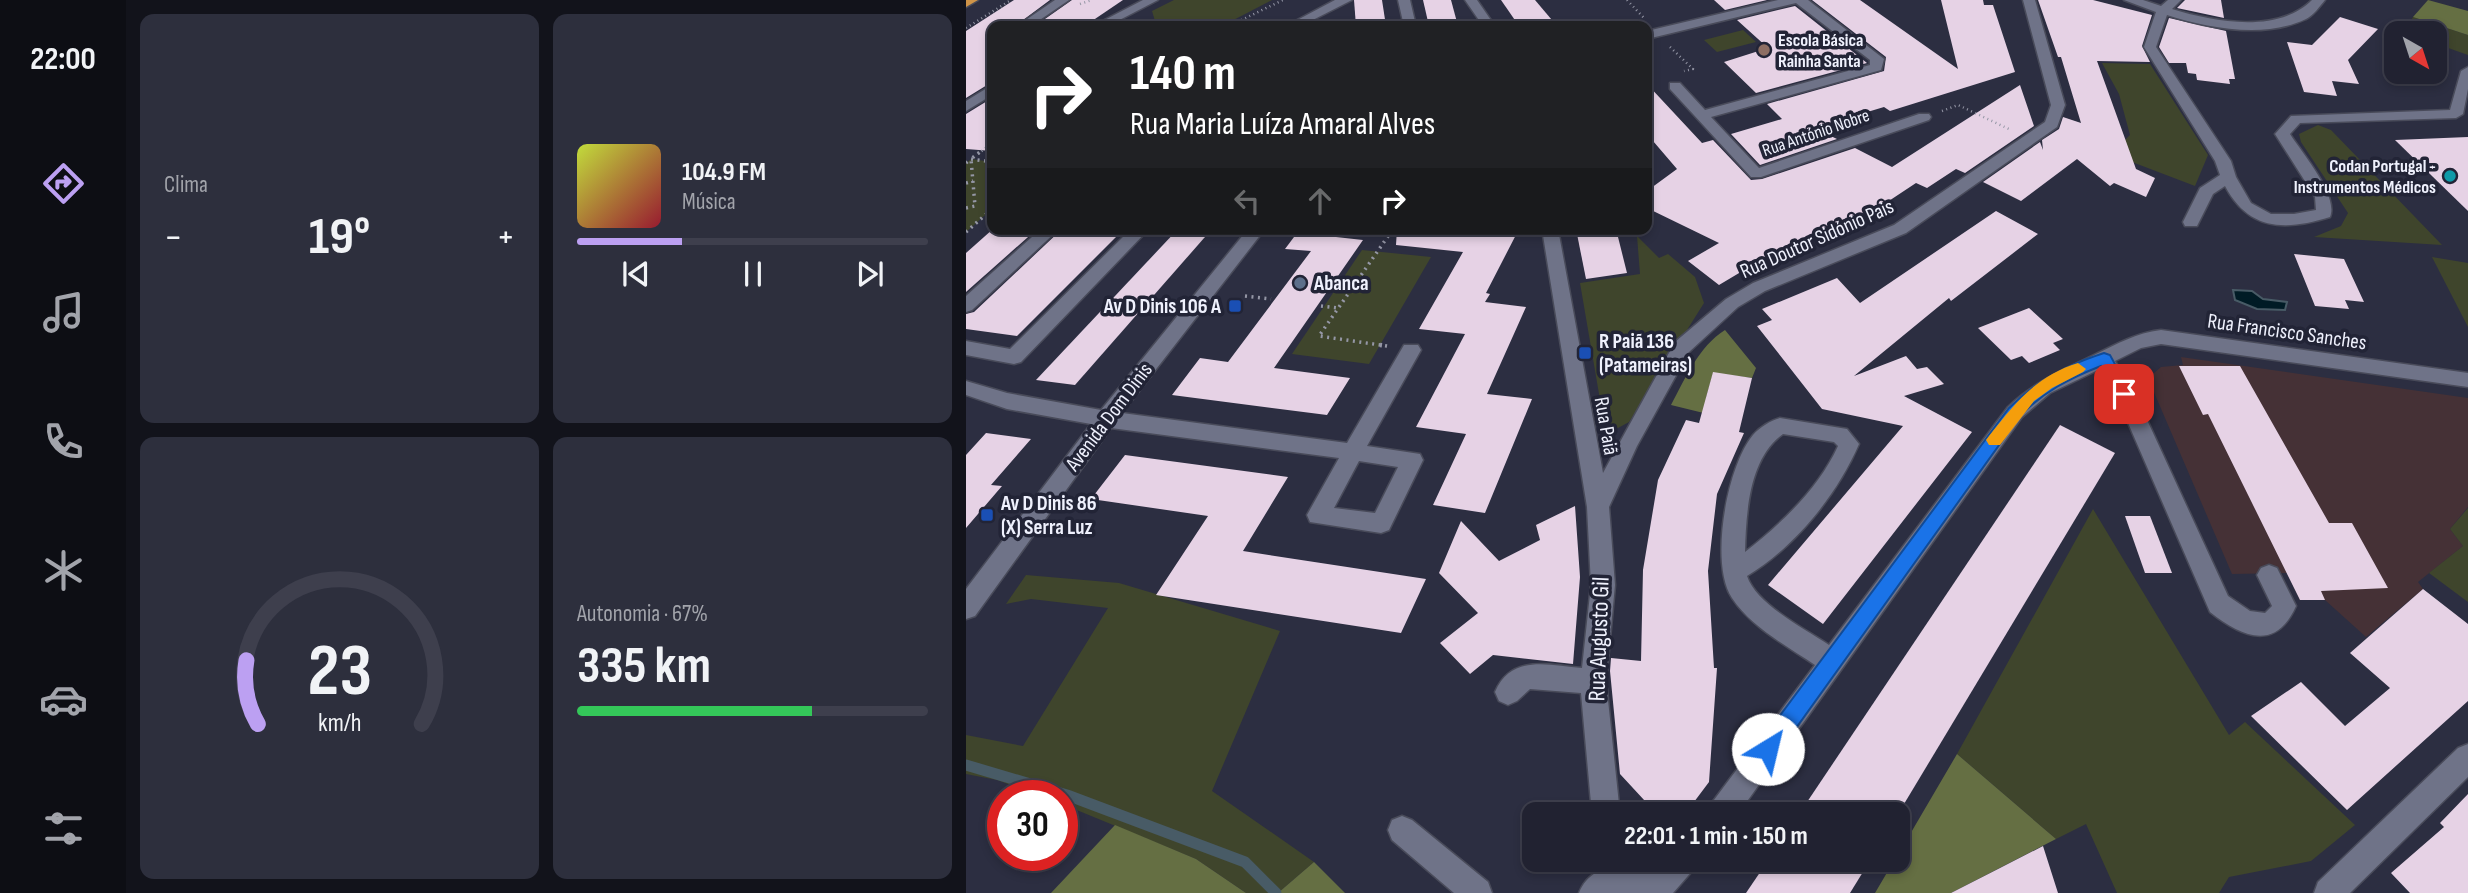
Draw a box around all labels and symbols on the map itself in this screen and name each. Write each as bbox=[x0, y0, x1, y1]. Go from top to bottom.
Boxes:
north arrow bbox=[2384, 21, 2446, 84]
place label: Escola Básica Rainha Santa bbox=[1778, 30, 1863, 72]
marker: Escola Básica Rainha Santa bbox=[1756, 42, 1772, 58]
street label: Rua António Nobre bbox=[1760, 105, 1872, 161]
place label: Codan Portugal - Instrumentos Médicos bbox=[2294, 156, 2436, 198]
marker: Codan Portugal - Instrumentos Médicos bbox=[2442, 168, 2458, 184]
street label: Rua Doutor Sidónio Pais bbox=[1736, 194, 1898, 284]
place label: Abanca bbox=[1313, 271, 1368, 296]
marker: Abanca bbox=[1292, 275, 1308, 291]
place label: Av D Dinis 106 A bbox=[1103, 294, 1222, 319]
marker: Av D Dinis 106 A bbox=[1227, 298, 1243, 314]
street label: Rua Francisco Sanches bbox=[2206, 308, 2368, 356]
place label: R Paiã 136 (Patameiras) bbox=[1599, 329, 1692, 378]
marker: R Paiã 136 (Patameiras) bbox=[1577, 345, 1593, 361]
street label: Avenida Dom Dinis bbox=[1060, 358, 1158, 477]
pin bbox=[2094, 364, 2154, 424]
street label: Rua Paiã bbox=[1589, 395, 1623, 457]
place label: Av D Dinis 86 (X) Serra Luz bbox=[1000, 491, 1097, 540]
marker: Av D Dinis 86 (X) Serra Luz bbox=[979, 507, 995, 523]
street label: Rua Augusto Gil bbox=[1582, 576, 1616, 702]
position arrow bbox=[1731, 712, 1805, 786]
speed limit sign: 30 bbox=[987, 780, 1078, 871]

